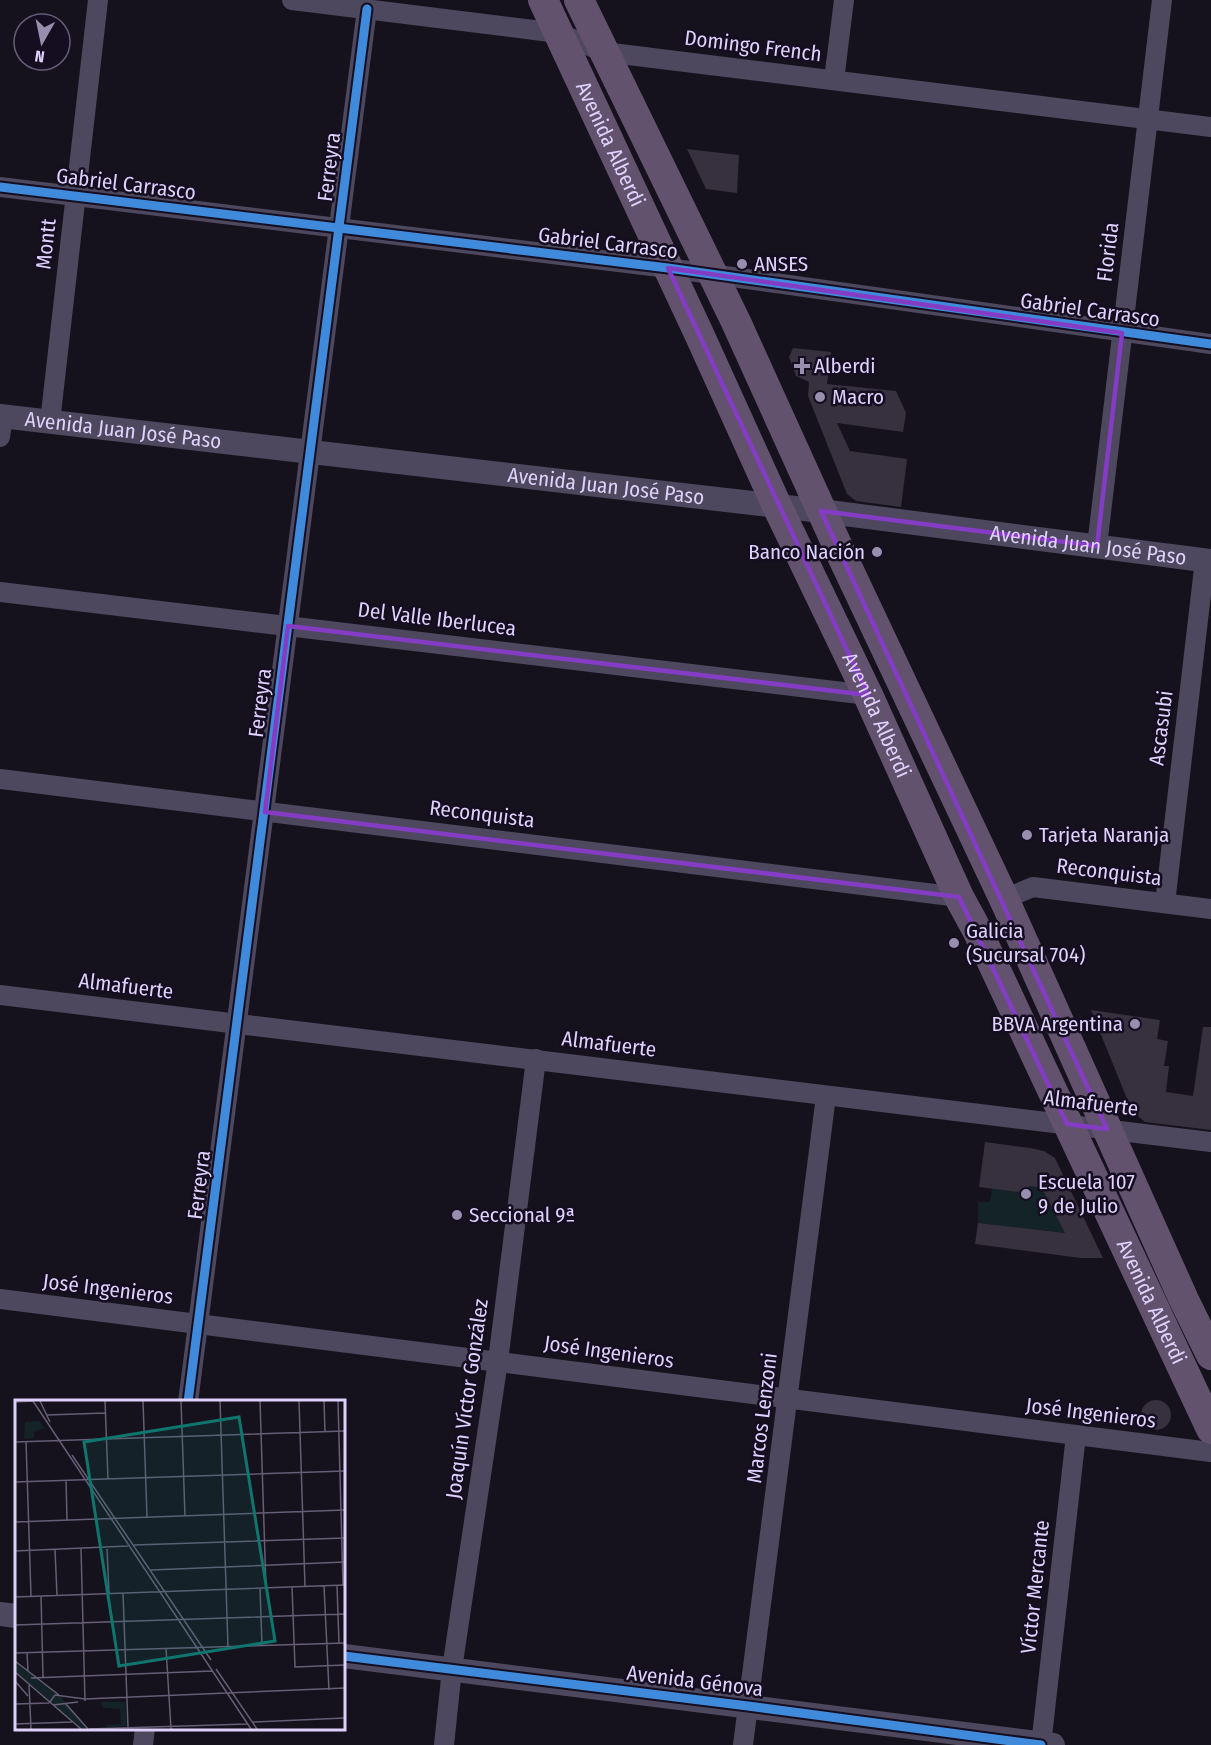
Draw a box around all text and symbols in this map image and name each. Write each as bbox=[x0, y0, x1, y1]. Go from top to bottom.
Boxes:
north arrow bbox=[12, 12, 72, 72]
street label: Domingo French bbox=[683, 25, 823, 67]
text: N bbox=[34, 46, 46, 66]
street label: Avenida Alberdi bbox=[570, 77, 651, 211]
street label: Ferreyra bbox=[312, 131, 346, 203]
street label: Gabriel Carrasco bbox=[55, 163, 197, 205]
street label: Montt bbox=[30, 217, 62, 271]
street label: Florida bbox=[1091, 221, 1125, 283]
street label: Gabriel Carrasco bbox=[537, 222, 679, 264]
place label: ANSES bbox=[754, 251, 808, 277]
marker: ANSES bbox=[735, 257, 749, 271]
street label: Gabriel Carrasco bbox=[1019, 287, 1161, 333]
place label: Alberdi bbox=[814, 353, 875, 379]
marker: Alberdi bbox=[795, 359, 809, 373]
place label: Macro bbox=[832, 384, 884, 410]
marker: Macro bbox=[813, 390, 827, 404]
street label: Avenida Juan José Paso bbox=[23, 406, 223, 455]
street label: Avenida Juan José Paso bbox=[506, 462, 706, 510]
street label: Avenida Juan José Paso bbox=[989, 520, 1188, 571]
place label: Banco Nación bbox=[748, 539, 865, 565]
marker: Banco Nación bbox=[870, 545, 884, 559]
street label: Del Valle Iberlucea bbox=[356, 596, 518, 642]
street label: Avenida Alberdi bbox=[836, 648, 917, 782]
street label: Ferreyra bbox=[243, 667, 277, 739]
street label: Ascasubi bbox=[1144, 689, 1178, 767]
street label: Reconquista bbox=[428, 795, 536, 833]
place label: Tarjeta Naranja bbox=[1039, 822, 1169, 848]
marker: Tarjeta Naranja bbox=[1020, 828, 1034, 842]
street label: Reconquista bbox=[1055, 853, 1163, 891]
place label: Galicia (Sucursal 704) bbox=[966, 918, 1085, 968]
marker: Galicia (Sucursal 704) bbox=[947, 936, 961, 950]
street label: Almafuerte bbox=[77, 967, 175, 1005]
place label: BBVA Argentina bbox=[991, 1011, 1123, 1037]
marker: BBVA Argentina bbox=[1128, 1017, 1142, 1031]
street label: Almafuerte bbox=[560, 1025, 658, 1063]
street label: Almafuerte bbox=[1042, 1084, 1140, 1122]
street label: Ferreyra bbox=[182, 1149, 216, 1221]
place label: Escuela 107 9 de Julio bbox=[1038, 1169, 1135, 1219]
marker: Escuela 107 9 de Julio bbox=[1019, 1187, 1033, 1201]
place label: Seccional 9ª bbox=[469, 1202, 575, 1228]
marker: Seccional 9ª bbox=[450, 1208, 464, 1222]
street label: Avenida Alberdi bbox=[1111, 1235, 1192, 1368]
street label: José Ingenieros bbox=[41, 1268, 175, 1310]
street label: Joaquín Víctor González bbox=[440, 1297, 494, 1501]
street label: José Ingenieros bbox=[542, 1330, 676, 1374]
street label: Marcos Lenzoni bbox=[741, 1351, 783, 1485]
street label: José Ingenieros bbox=[1024, 1392, 1158, 1434]
inset map bbox=[15, 1400, 345, 1730]
street label: Víctor Mercante bbox=[1015, 1519, 1055, 1655]
street label: Avenida Génova bbox=[625, 1660, 765, 1702]

